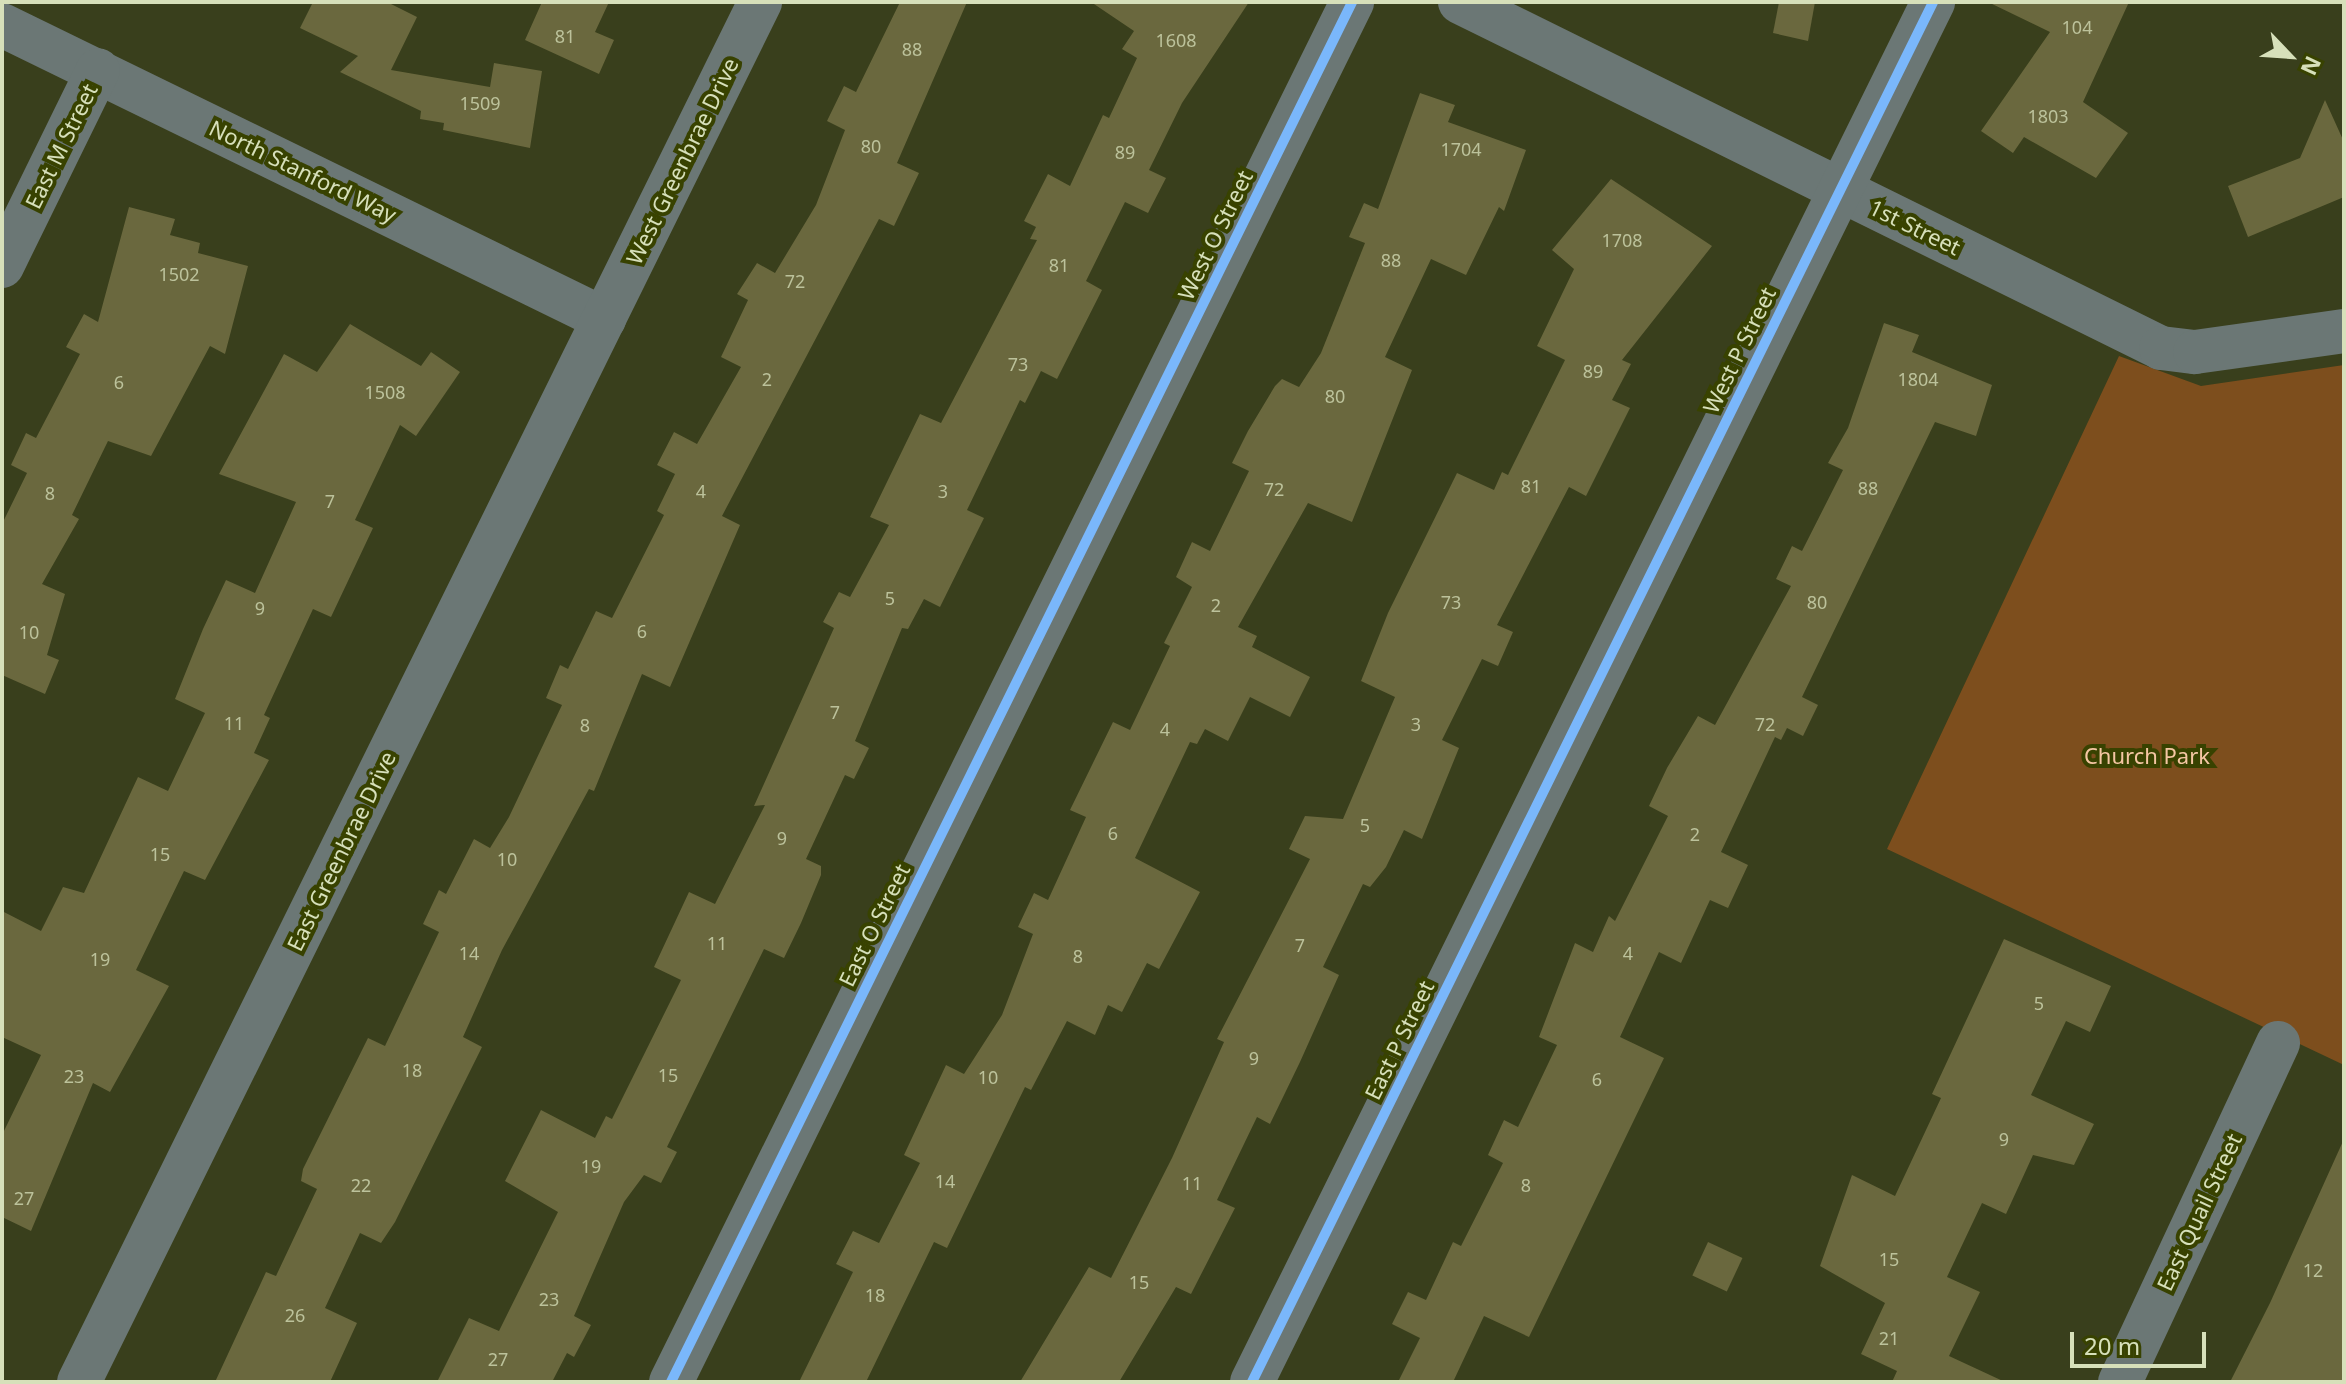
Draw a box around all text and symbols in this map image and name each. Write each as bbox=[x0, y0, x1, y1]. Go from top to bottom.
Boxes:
house number: 104 bbox=[2062, 16, 2092, 38]
north arrow bbox=[2250, 16, 2330, 96]
house number: 81 bbox=[555, 25, 575, 47]
house number: 1608 bbox=[1155, 29, 1197, 51]
house number: 88 bbox=[902, 38, 922, 60]
text: N bbox=[2294, 52, 2329, 81]
street label: West Greenbrae Drive bbox=[620, 53, 744, 269]
street label: East M Street bbox=[19, 79, 103, 213]
house number: 1509 bbox=[459, 92, 501, 114]
house number: 1803 bbox=[2027, 105, 2069, 127]
street label: North Stanford Way bbox=[205, 114, 401, 228]
house number: 80 bbox=[861, 135, 881, 157]
house number: 1704 bbox=[1440, 138, 1482, 160]
house number: 89 bbox=[1115, 141, 1135, 163]
street label: West O Street bbox=[1172, 166, 1258, 304]
street label: 1st Street bbox=[1865, 194, 1965, 260]
house number: 1708 bbox=[1601, 229, 1643, 251]
house number: 88 bbox=[1381, 249, 1401, 271]
house number: 81 bbox=[1049, 254, 1069, 276]
house number: 1502 bbox=[158, 263, 200, 285]
house number: 72 bbox=[785, 270, 805, 292]
street label: West P Street bbox=[1697, 283, 1781, 417]
house number: 73 bbox=[1008, 353, 1028, 375]
house number: 89 bbox=[1583, 360, 1603, 382]
house number: 2 bbox=[762, 368, 772, 390]
house number: 1804 bbox=[1897, 368, 1939, 390]
house number: 6 bbox=[114, 371, 124, 393]
house number: 1508 bbox=[364, 381, 406, 403]
house number: 80 bbox=[1325, 385, 1345, 407]
house number: 81 bbox=[1521, 475, 1541, 497]
house number: 88 bbox=[1858, 477, 1878, 499]
house number: 72 bbox=[1264, 478, 1284, 500]
house number: 4 bbox=[696, 480, 706, 502]
house number: 3 bbox=[938, 480, 948, 502]
house number: 8 bbox=[45, 482, 55, 504]
house number: 7 bbox=[325, 490, 335, 512]
house number: 5 bbox=[885, 587, 895, 609]
house number: 73 bbox=[1441, 591, 1461, 613]
house number: 80 bbox=[1807, 591, 1827, 613]
house number: 2 bbox=[1211, 594, 1221, 616]
house number: 9 bbox=[255, 597, 265, 619]
house number: 6 bbox=[637, 620, 647, 642]
house number: 10 bbox=[19, 621, 39, 643]
house number: 7 bbox=[830, 701, 840, 723]
house number: 11 bbox=[224, 712, 244, 734]
house number: 3 bbox=[1411, 713, 1421, 735]
house number: 72 bbox=[1755, 713, 1775, 735]
house number: 8 bbox=[580, 714, 590, 736]
house number: 4 bbox=[1160, 718, 1170, 740]
park label: Church Park bbox=[2084, 743, 2210, 769]
street label: East Greenbrae Drive bbox=[281, 747, 401, 955]
house number: 5 bbox=[1360, 814, 1370, 836]
house number: 6 bbox=[1108, 822, 1118, 844]
house number: 2 bbox=[1690, 823, 1700, 845]
house number: 9 bbox=[777, 827, 787, 849]
house number: 15 bbox=[150, 843, 170, 865]
house number: 10 bbox=[497, 848, 517, 870]
street label: East O Street bbox=[833, 859, 915, 991]
house number: 11 bbox=[707, 932, 727, 954]
house number: 7 bbox=[1295, 934, 1305, 956]
house number: 14 bbox=[459, 942, 479, 964]
house number: 4 bbox=[1623, 942, 1633, 964]
house number: 8 bbox=[1073, 945, 1083, 967]
house number: 19 bbox=[90, 948, 110, 970]
street label: East P Street bbox=[1359, 976, 1439, 1104]
house number: 5 bbox=[2034, 992, 2044, 1014]
house number: 9 bbox=[1249, 1047, 1259, 1069]
house number: 18 bbox=[402, 1059, 422, 1081]
house number: 15 bbox=[658, 1064, 678, 1086]
house number: 23 bbox=[64, 1065, 84, 1087]
house number: 10 bbox=[978, 1066, 998, 1088]
house number: 6 bbox=[1592, 1068, 1602, 1090]
house number: 9 bbox=[1999, 1128, 2009, 1150]
street label: East Quail Street bbox=[2151, 1129, 2247, 1295]
house number: 19 bbox=[581, 1155, 601, 1177]
house number: 14 bbox=[935, 1170, 955, 1192]
house number: 11 bbox=[1182, 1172, 1202, 1194]
house number: 22 bbox=[351, 1174, 371, 1196]
house number: 8 bbox=[1521, 1174, 1531, 1196]
house number: 27 bbox=[14, 1187, 34, 1209]
house number: 15 bbox=[1879, 1248, 1899, 1270]
house number: 12 bbox=[2303, 1259, 2323, 1281]
house number: 15 bbox=[1129, 1271, 1149, 1293]
house number: 18 bbox=[865, 1284, 885, 1306]
house number: 23 bbox=[539, 1288, 559, 1310]
house number: 26 bbox=[285, 1304, 305, 1326]
scale bar bbox=[2074, 1316, 2210, 1366]
house number: 21 bbox=[1879, 1327, 1899, 1349]
text: 20 m bbox=[2084, 1329, 2140, 1362]
house number: 27 bbox=[488, 1348, 508, 1370]

